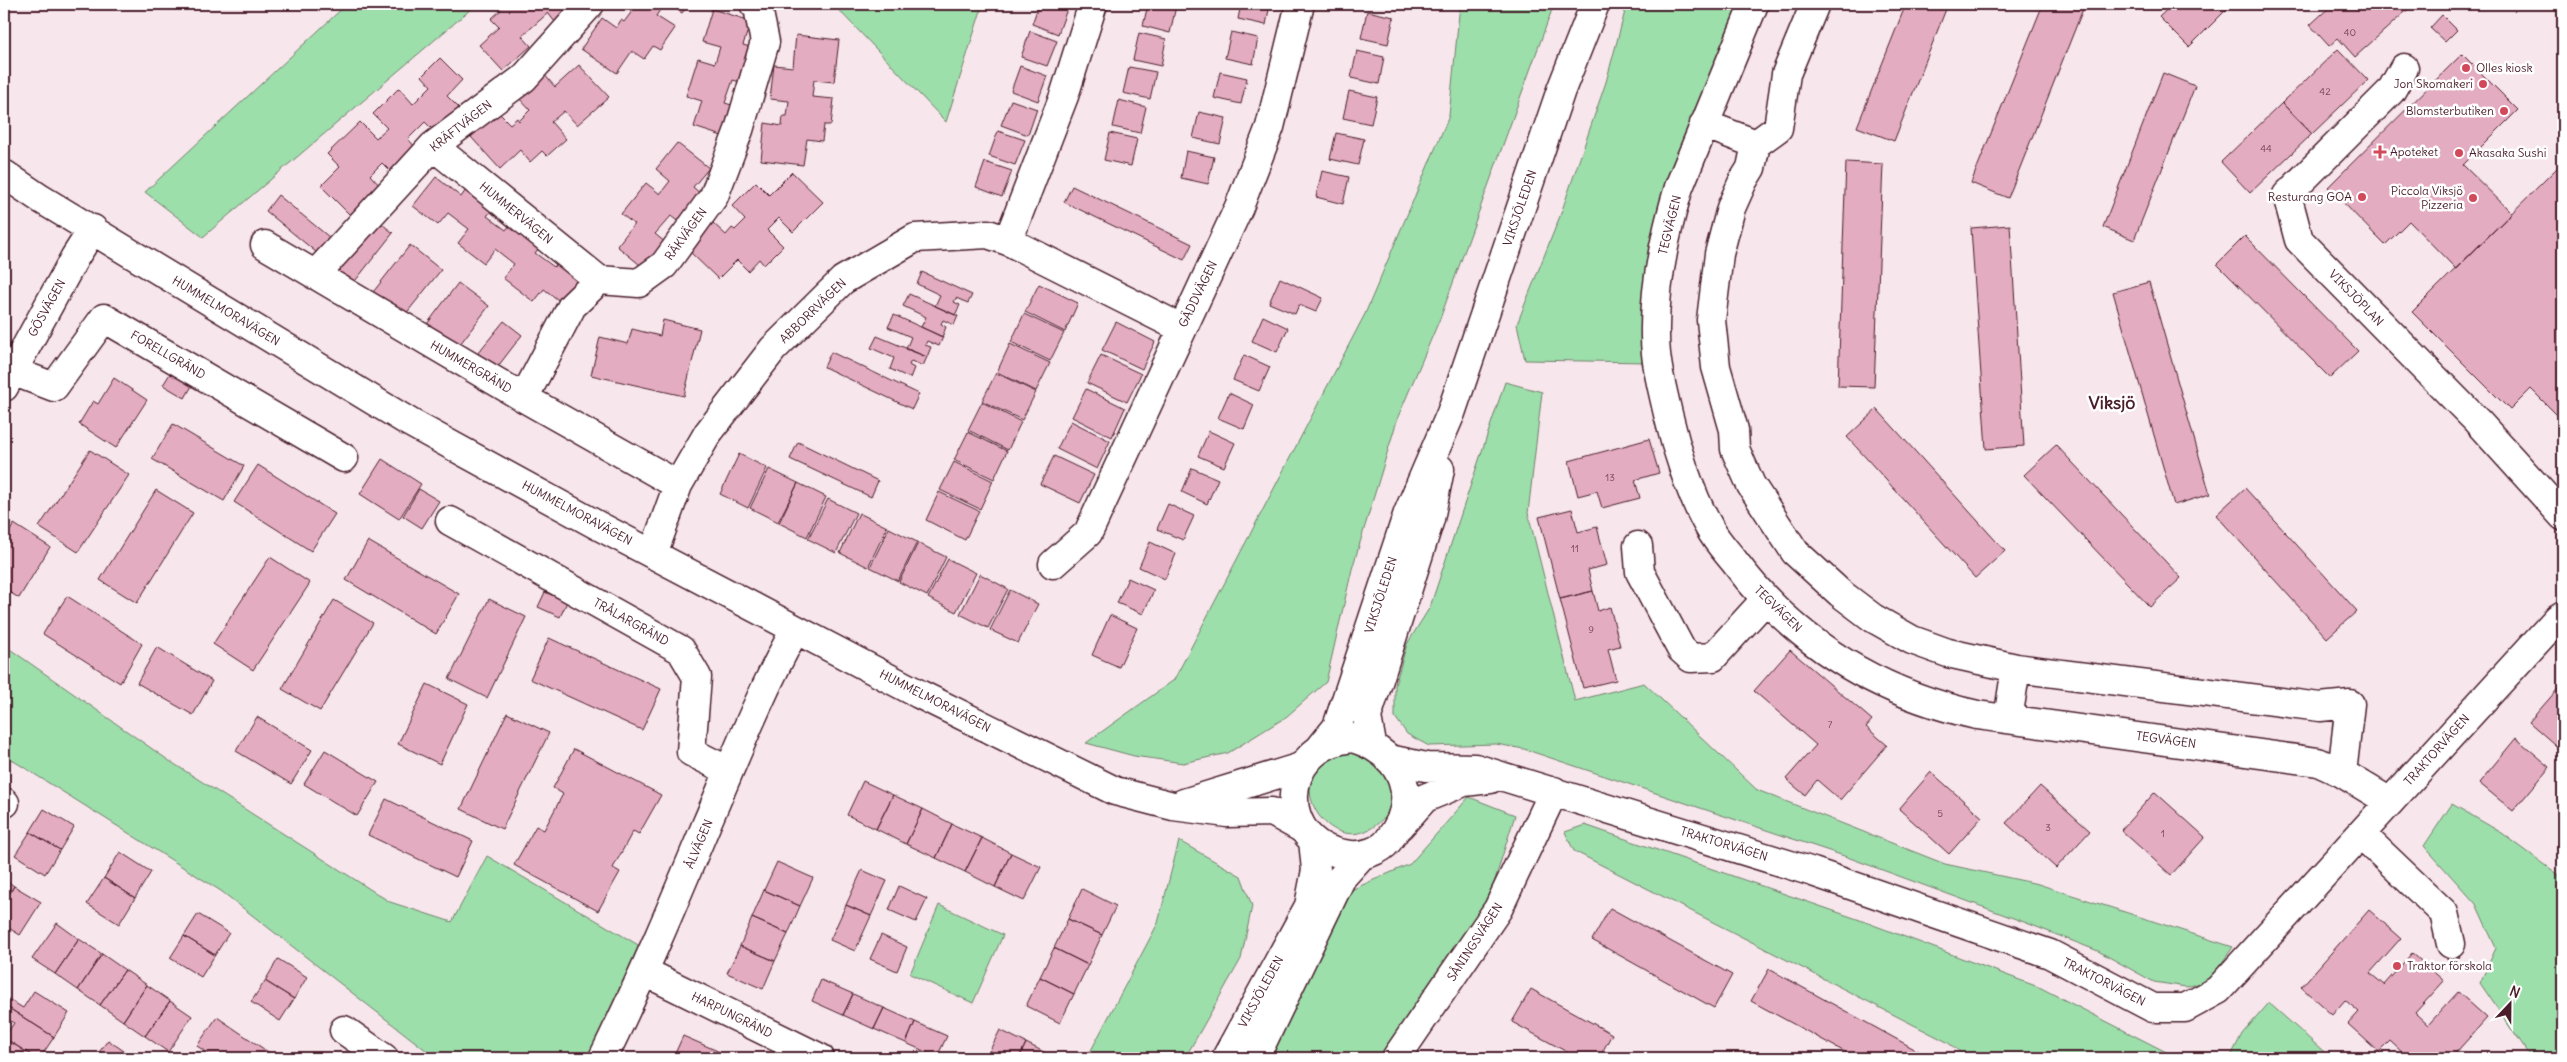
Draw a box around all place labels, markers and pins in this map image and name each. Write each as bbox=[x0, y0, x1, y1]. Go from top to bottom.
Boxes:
place label: Olles kiosk bbox=[2476, 60, 2533, 75]
marker: Olles kiosk bbox=[2460, 62, 2472, 74]
place label: Jon Skomakeri bbox=[2393, 76, 2473, 91]
marker: Jon Skomakeri bbox=[2477, 78, 2489, 90]
place label: Blomsterbutiken bbox=[2406, 103, 2494, 118]
marker: Blomsterbutiken bbox=[2498, 105, 2510, 117]
place label: Apoteket bbox=[2390, 144, 2438, 159]
place label: Akasaka Sushi bbox=[2469, 145, 2546, 160]
marker: Apoteket bbox=[2374, 146, 2386, 158]
marker: Akasaka Sushi bbox=[2453, 147, 2465, 159]
place label: Piccola Viksjö Pizzeria bbox=[2391, 183, 2463, 212]
place label: Resturang GOA bbox=[2268, 189, 2352, 204]
marker: Resturang GOA bbox=[2356, 191, 2368, 203]
marker: Piccola Viksjö Pizzeria bbox=[2467, 192, 2479, 204]
place label: Traktor förskola bbox=[2407, 958, 2492, 973]
marker: Traktor förskola bbox=[2391, 960, 2403, 972]

